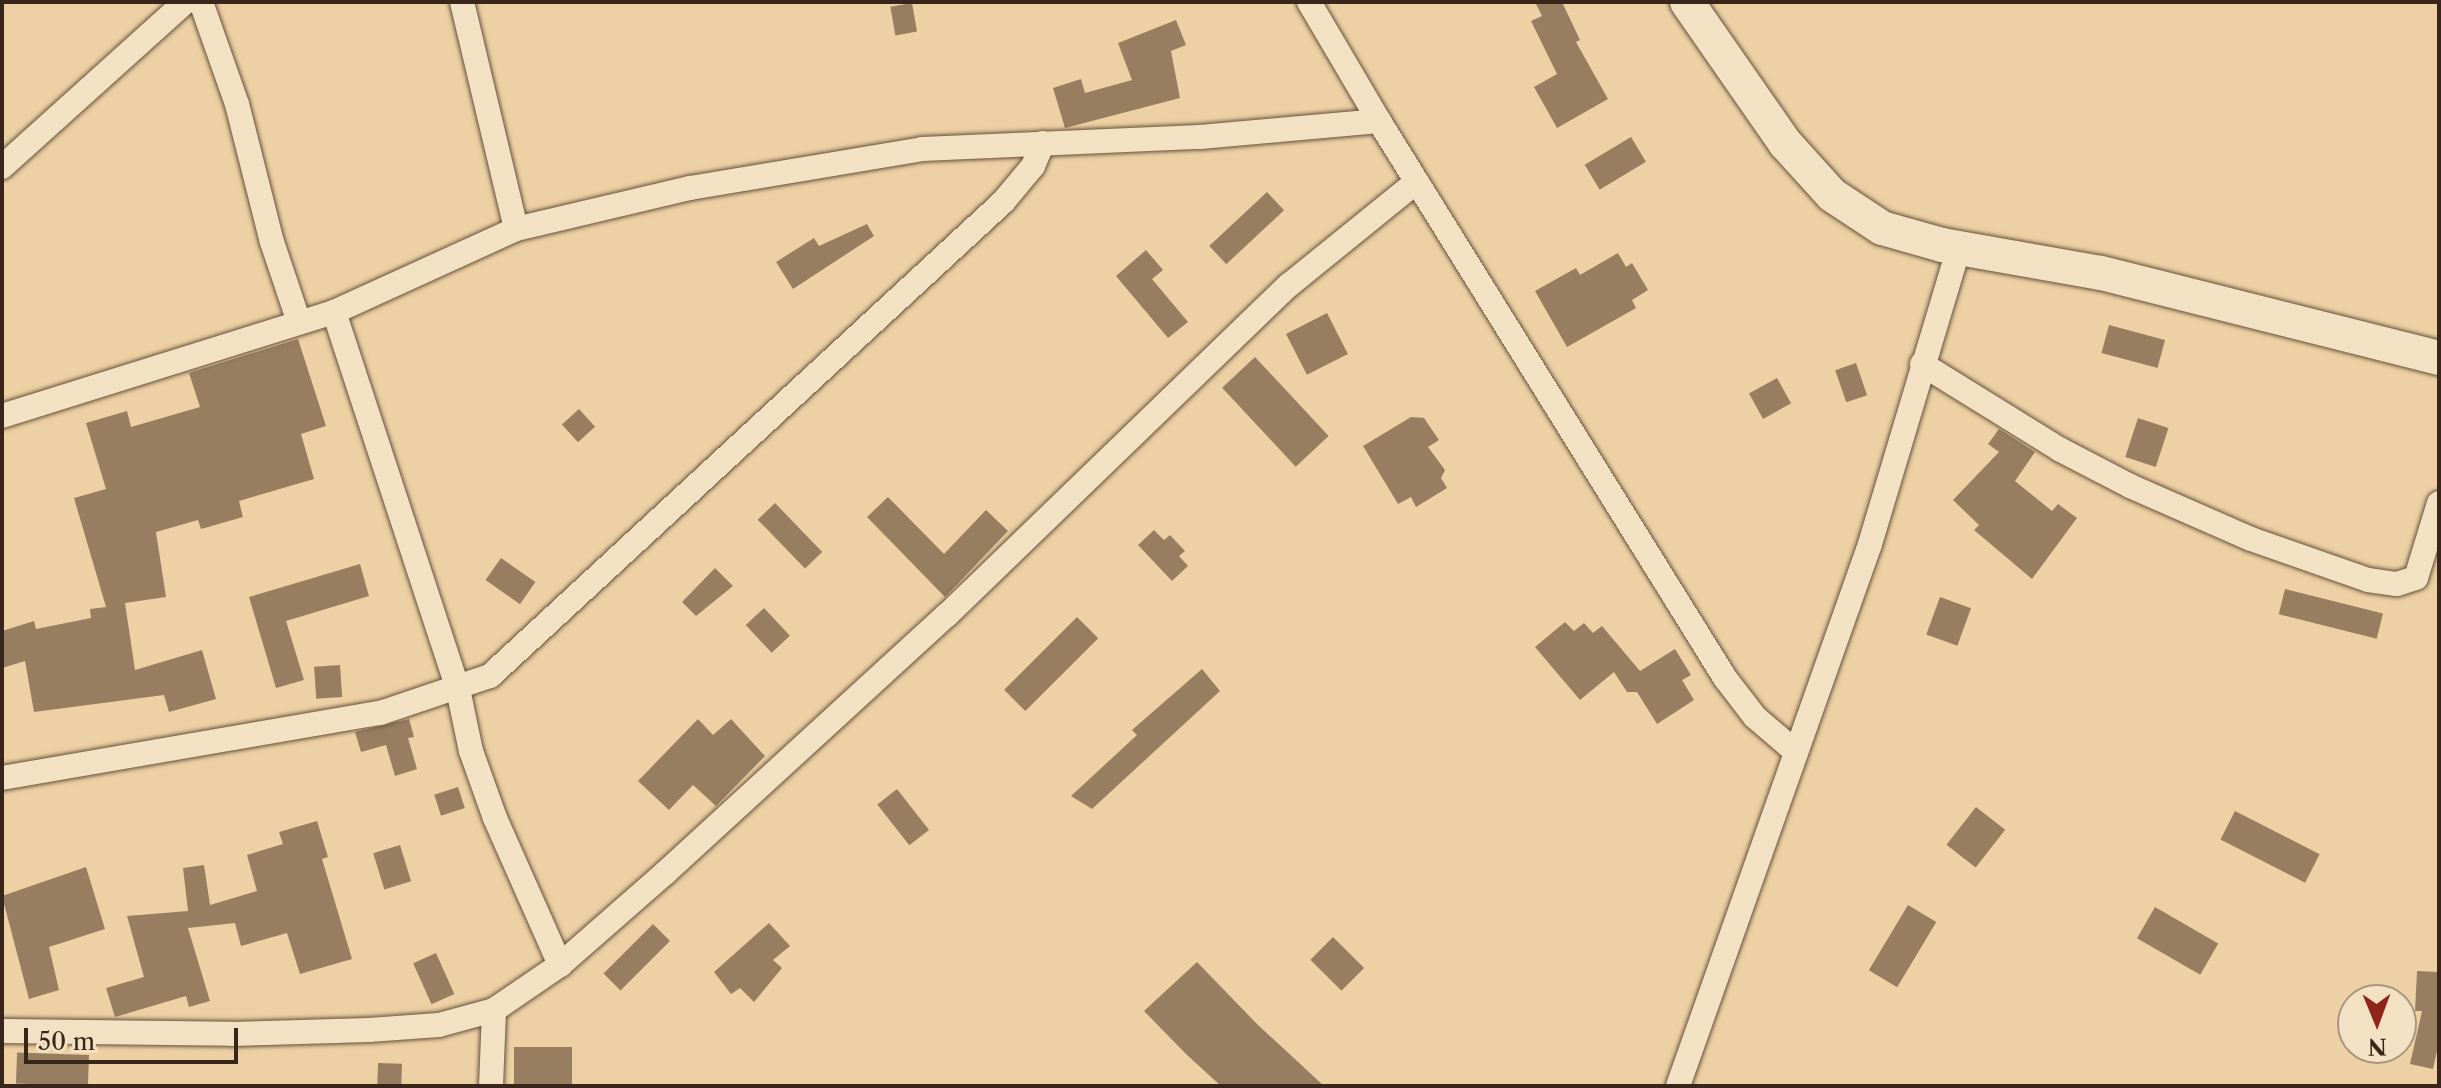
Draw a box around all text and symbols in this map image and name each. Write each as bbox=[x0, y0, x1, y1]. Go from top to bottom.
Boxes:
north arrow bbox=[2337, 984, 2417, 1064]
scale bar bbox=[28, 1012, 242, 1062]
text: 50 m bbox=[38, 1027, 95, 1056]
text: N bbox=[2368, 1033, 2387, 1060]

